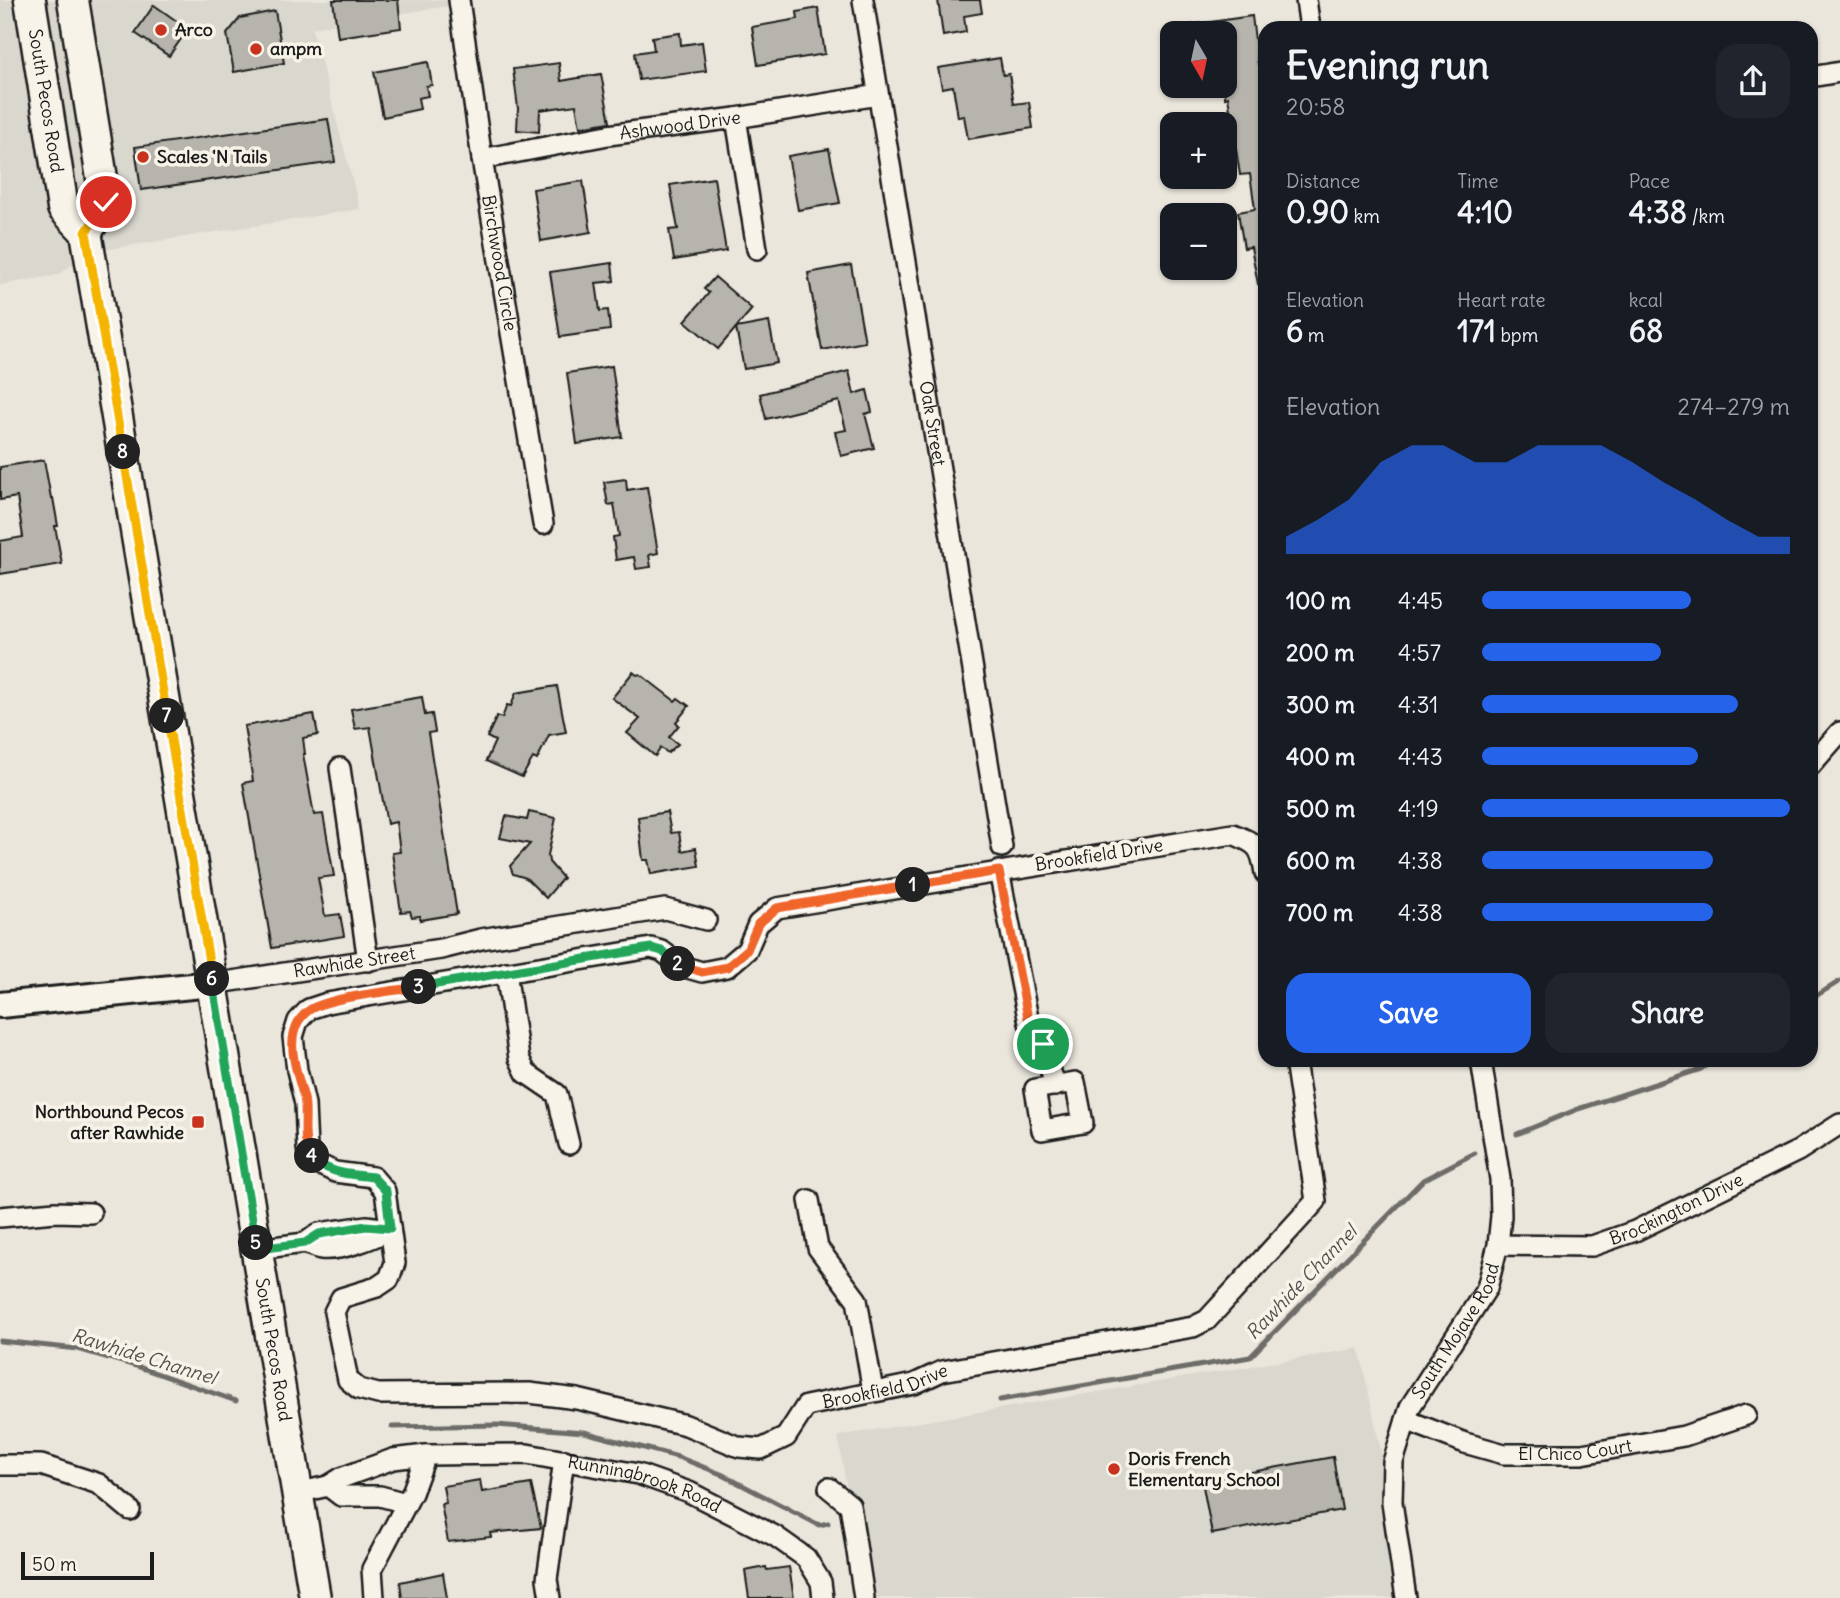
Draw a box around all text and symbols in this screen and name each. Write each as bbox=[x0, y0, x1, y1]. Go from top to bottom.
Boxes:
place label: Arco bbox=[175, 18, 213, 41]
north arrow bbox=[1160, 21, 1237, 98]
map controls bbox=[1160, 21, 1237, 280]
marker: Arco bbox=[153, 22, 169, 38]
street label: South Pecos Road bbox=[24, 27, 69, 175]
place label: ampm bbox=[270, 37, 322, 60]
marker: ampm bbox=[248, 41, 264, 57]
text: Evening run bbox=[1286, 42, 1489, 89]
button: share bbox=[1716, 44, 1790, 118]
text: 20:58 bbox=[1286, 92, 1345, 121]
street label: Ashwood Drive bbox=[618, 106, 742, 144]
button: + bbox=[1160, 112, 1237, 189]
place label: Scales 'N Tails bbox=[157, 145, 267, 168]
marker: Scales 'N Tails bbox=[135, 149, 151, 165]
text: Distance bbox=[1286, 169, 1360, 193]
text: Time bbox=[1457, 169, 1498, 193]
text: Pace bbox=[1629, 169, 1670, 193]
pin bbox=[76, 172, 136, 232]
icon: check bbox=[87, 183, 125, 221]
street label: Birchwood Circle bbox=[477, 193, 523, 333]
text: 0.90 bbox=[1286, 193, 1349, 231]
text: 4:10 bbox=[1457, 193, 1513, 231]
text: 4:38 bbox=[1629, 193, 1687, 231]
button: − bbox=[1160, 203, 1237, 280]
text: km bbox=[1349, 204, 1380, 228]
text: /km bbox=[1687, 204, 1725, 228]
text: Elevation bbox=[1286, 288, 1364, 312]
text: Heart rate bbox=[1457, 288, 1545, 312]
text: kcal bbox=[1629, 288, 1663, 312]
text: 6 bbox=[1286, 312, 1303, 350]
text: 171 bbox=[1457, 312, 1496, 350]
text: 68 bbox=[1629, 312, 1663, 350]
text: m bbox=[1303, 323, 1325, 347]
text: bpm bbox=[1496, 323, 1538, 347]
street label: Oak Street bbox=[915, 379, 951, 467]
text: Elevation bbox=[1286, 392, 1380, 421]
text: 274–279 m bbox=[1678, 392, 1790, 421]
pin: 8 bbox=[106, 434, 140, 470]
text: 8 bbox=[117, 439, 128, 463]
text: 100 m bbox=[1286, 586, 1351, 615]
text: 4:45 bbox=[1398, 586, 1443, 615]
text: 200 m bbox=[1286, 638, 1355, 667]
text: 4:57 bbox=[1398, 638, 1441, 667]
text: 300 m bbox=[1286, 690, 1355, 719]
text: 4:31 bbox=[1398, 690, 1438, 719]
pin: 7 bbox=[150, 698, 184, 734]
text: 7 bbox=[162, 703, 171, 727]
text: 400 m bbox=[1286, 742, 1355, 771]
text: 4:43 bbox=[1398, 742, 1443, 771]
text: 500 m bbox=[1286, 794, 1355, 823]
text: 4:19 bbox=[1398, 794, 1439, 823]
street label: Brookfield Drive bbox=[1033, 833, 1165, 876]
text: 600 m bbox=[1286, 846, 1355, 875]
text: 4:38 bbox=[1398, 846, 1443, 875]
pin: 1 bbox=[895, 868, 930, 903]
text: 1 bbox=[909, 872, 916, 896]
text: 700 m bbox=[1286, 898, 1353, 927]
text: 4:38 bbox=[1398, 898, 1443, 927]
street label: Rawhide Street bbox=[292, 941, 417, 982]
pin: 2 bbox=[660, 946, 696, 982]
text: 2 bbox=[672, 951, 683, 975]
pin: 6 bbox=[194, 962, 230, 996]
text: 6 bbox=[206, 966, 217, 990]
pin: 3 bbox=[402, 970, 436, 1004]
button: Save bbox=[1286, 973, 1531, 1053]
button: Share bbox=[1545, 973, 1790, 1053]
text: 3 bbox=[413, 974, 424, 998]
pin bbox=[1013, 1014, 1073, 1074]
icon: arrive bbox=[1024, 1025, 1062, 1063]
place label: Northbound Pecos after Rawhide bbox=[35, 1100, 184, 1144]
marker: Northbound Pecos after Rawhide bbox=[190, 1114, 206, 1130]
pin: 4 bbox=[294, 1138, 330, 1174]
text: 4 bbox=[306, 1143, 317, 1167]
street label: Brockington Drive bbox=[1606, 1168, 1747, 1250]
water label: Rawhide Channel bbox=[1240, 1218, 1364, 1344]
pin: 5 bbox=[238, 1226, 274, 1260]
text: 5 bbox=[250, 1230, 261, 1254]
street label: South Mojave Road bbox=[1406, 1260, 1504, 1403]
street label: South Pecos Road bbox=[251, 1276, 297, 1423]
water label: Rawhide Channel bbox=[69, 1323, 222, 1390]
street label: Brookfield Drive bbox=[820, 1358, 949, 1413]
street label: El Chico Court bbox=[1518, 1433, 1634, 1465]
place label: Doris French Elementary School bbox=[1128, 1447, 1280, 1491]
street label: Runningbrook Road bbox=[566, 1450, 726, 1518]
marker: Doris French Elementary School bbox=[1106, 1461, 1122, 1477]
scale bar bbox=[21, 1549, 154, 1581]
text: 50 m bbox=[32, 1552, 77, 1576]

